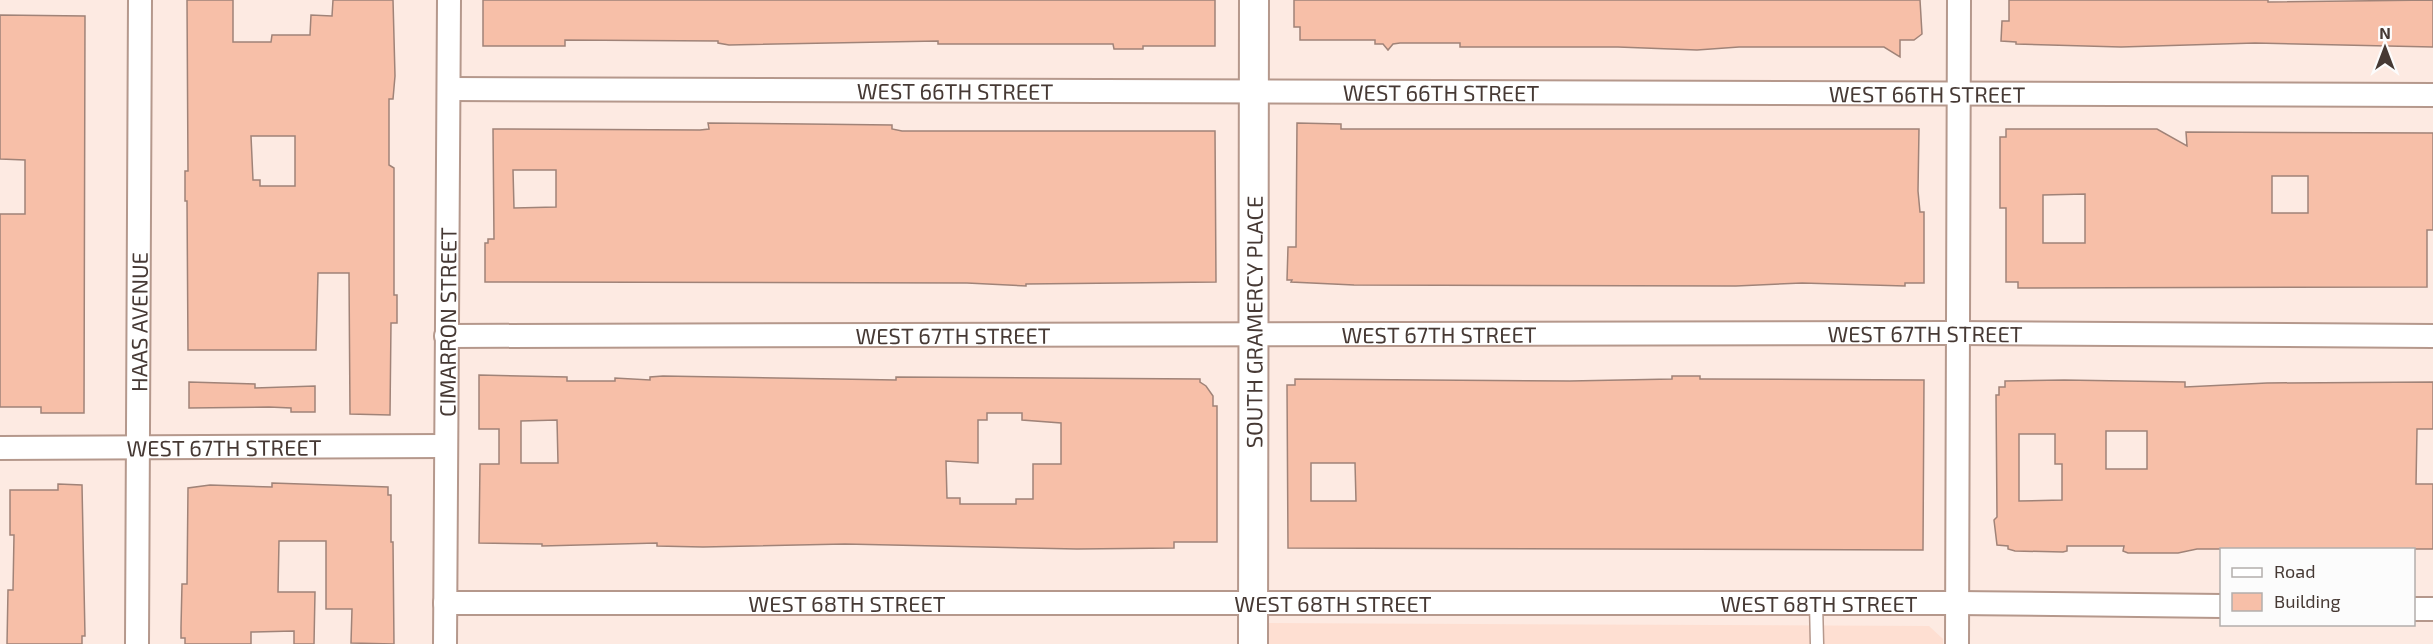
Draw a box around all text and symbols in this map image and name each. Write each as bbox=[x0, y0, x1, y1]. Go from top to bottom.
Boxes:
north arrow bbox=[2355, 18, 2415, 78]
text: N bbox=[2379, 23, 2391, 42]
street label: WEST 66TH STREET bbox=[857, 77, 1053, 104]
street label: WEST 66TH STREET bbox=[1343, 79, 1539, 105]
street label: WEST 66TH STREET bbox=[1829, 80, 2025, 107]
street label: SOUTH GRAMERCY PLACE bbox=[1240, 196, 1267, 448]
street label: CIMARRON STREET bbox=[433, 227, 461, 417]
street label: HAAS AVENUE bbox=[125, 252, 152, 392]
street label: WEST 67TH STREET bbox=[1827, 320, 2023, 346]
street label: WEST 67TH STREET bbox=[1341, 321, 1537, 347]
street label: WEST 67TH STREET bbox=[855, 322, 1051, 348]
street label: WEST 67TH STREET bbox=[126, 434, 322, 460]
legend bbox=[2220, 548, 2415, 626]
text: Road bbox=[2274, 560, 2315, 582]
street label: WEST 68TH STREET bbox=[748, 590, 946, 616]
street label: WEST 68TH STREET bbox=[1234, 590, 1432, 616]
street label: WEST 68TH STREET bbox=[1720, 590, 1918, 616]
text: Building bbox=[2274, 590, 2341, 612]

